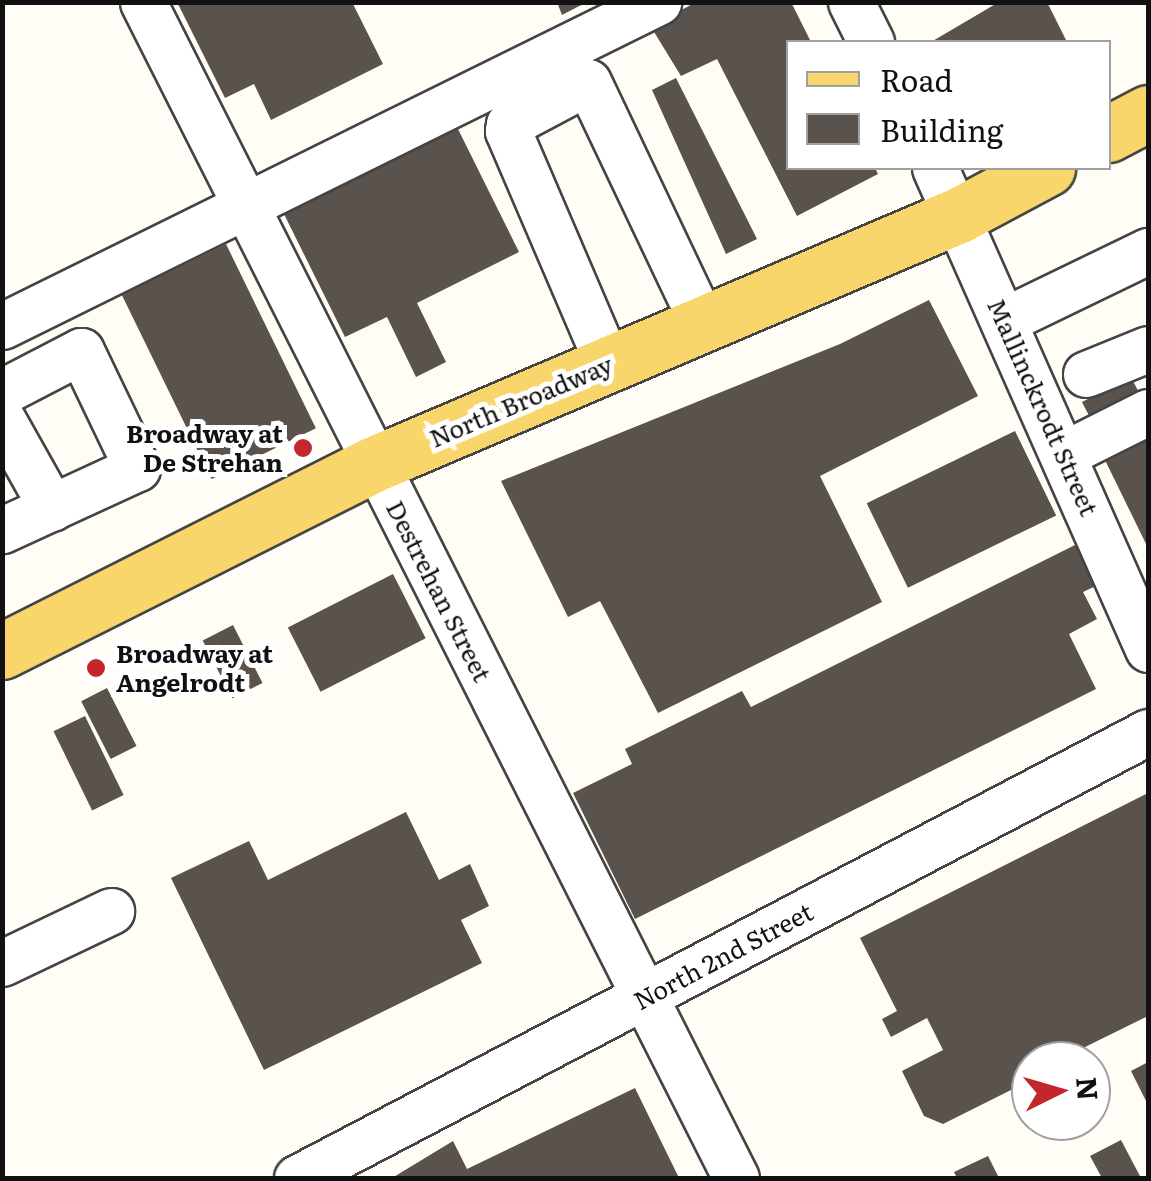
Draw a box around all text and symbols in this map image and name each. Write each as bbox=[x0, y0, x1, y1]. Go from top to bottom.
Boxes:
legend bbox=[786, 40, 1111, 170]
text: Road bbox=[880, 57, 953, 101]
text: Building bbox=[880, 107, 1004, 151]
street label: Mallinckrodt Street bbox=[982, 294, 1104, 520]
street label: North Broadway bbox=[425, 349, 617, 453]
place label: Broadway at De Strehan bbox=[126, 419, 283, 478]
marker: Broadway at De Strehan bbox=[292, 437, 314, 459]
street label: Destrehan Street bbox=[380, 495, 498, 687]
place label: Broadway at Angelrodt bbox=[116, 639, 273, 698]
marker: Broadway at Angelrodt bbox=[85, 657, 107, 679]
street label: North 2nd Street bbox=[628, 896, 818, 1016]
north arrow bbox=[1011, 1041, 1111, 1141]
text: N bbox=[1067, 1075, 1111, 1102]

